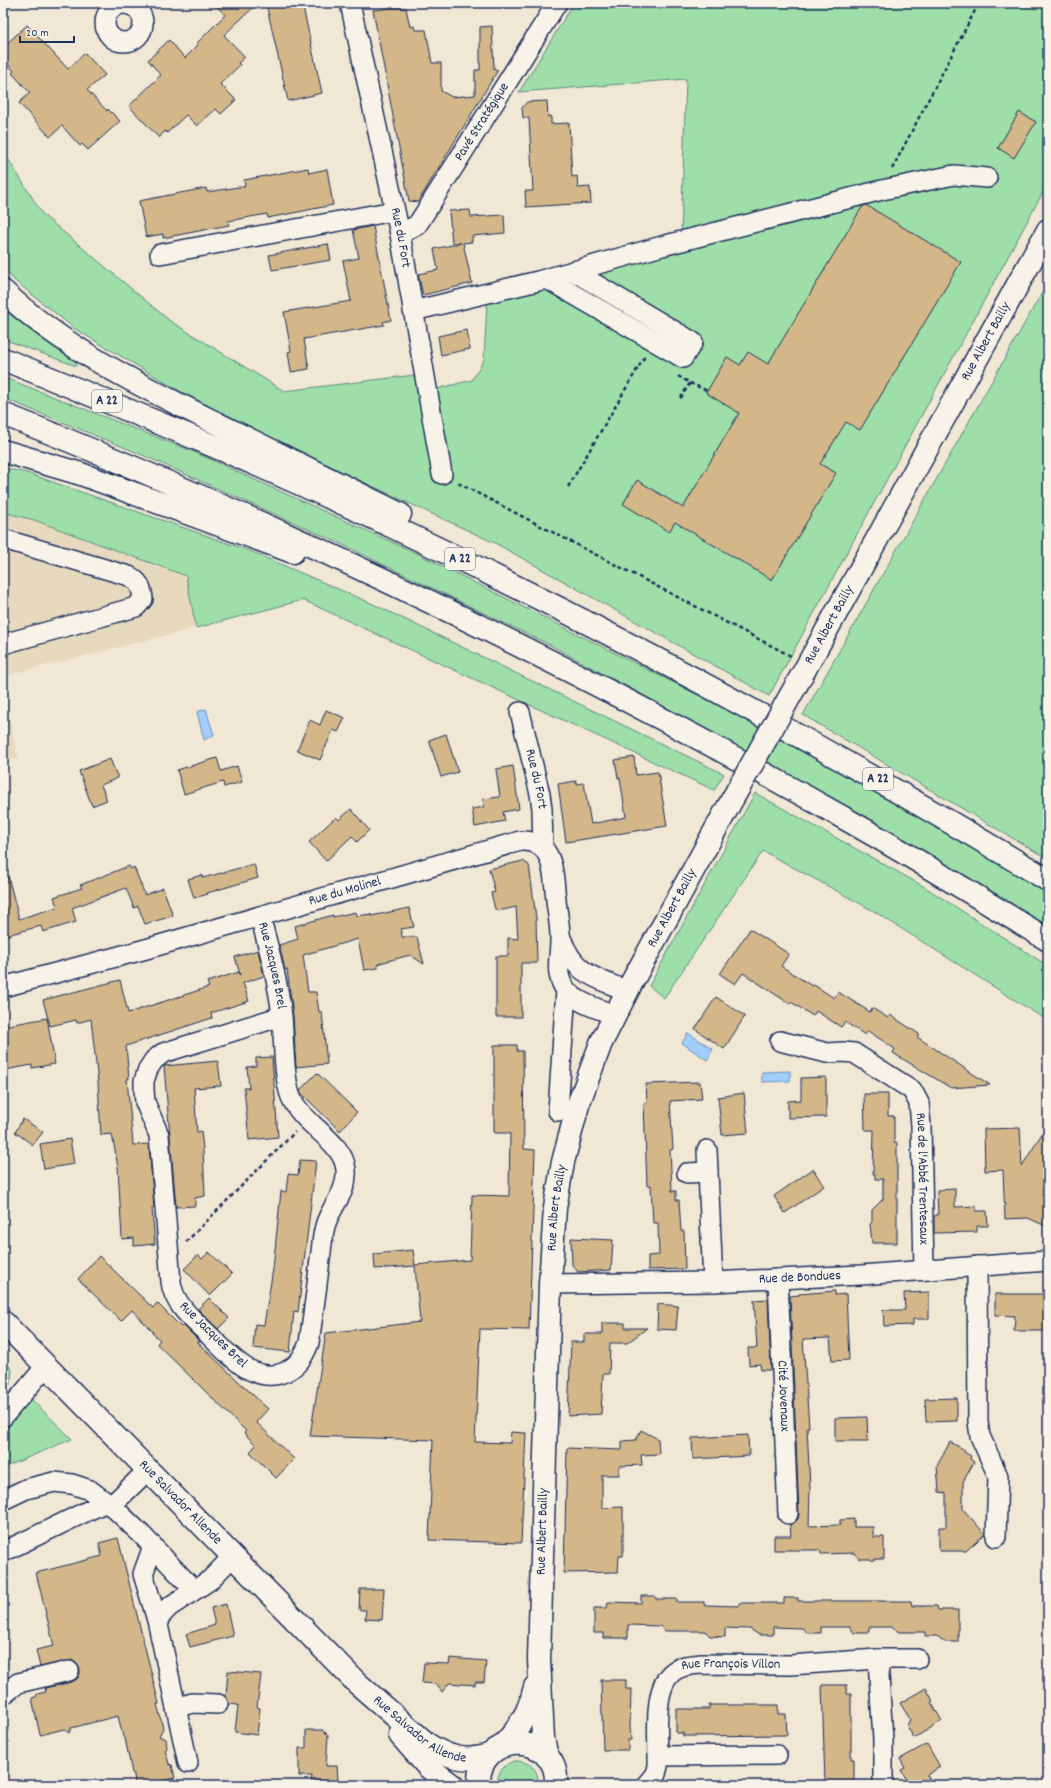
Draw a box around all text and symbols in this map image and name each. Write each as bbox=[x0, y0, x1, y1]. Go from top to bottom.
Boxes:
scale bar bbox=[20, 18, 74, 44]
text: 20 m bbox=[26, 25, 49, 42]
street label: Pavé Stratégique bbox=[450, 79, 514, 165]
street label: Rue du Fort bbox=[385, 206, 416, 269]
street label: Rue Albert Bailly bbox=[956, 298, 1016, 385]
road number: A 22 bbox=[92, 390, 122, 412]
road number: A 22 bbox=[445, 548, 475, 570]
street label: Rue Albert Bailly bbox=[800, 582, 859, 668]
street label: Rue du Fort bbox=[519, 747, 552, 810]
road number: A 22 bbox=[863, 768, 893, 790]
street label: Rue Albert Bailly bbox=[643, 865, 702, 951]
street label: Rue du Molinel bbox=[306, 871, 384, 911]
street label: Rue Jacques Brel bbox=[252, 920, 291, 1011]
street label: Rue de l'Abbé Trentesaux bbox=[910, 1112, 933, 1245]
street label: Rue Albert Bailly bbox=[542, 1163, 572, 1252]
street label: Rue de Bondues bbox=[758, 1266, 842, 1290]
street label: Rue Jacques Brel bbox=[174, 1297, 252, 1373]
street label: Cité Jovenaux bbox=[771, 1360, 794, 1432]
street label: Rue Salvador Allende bbox=[134, 1456, 226, 1550]
street label: Rue Albert Bailly bbox=[531, 1487, 554, 1575]
street label: Rue François Villon bbox=[679, 1654, 780, 1677]
street label: Rue Salvador Allende bbox=[368, 1691, 467, 1769]

